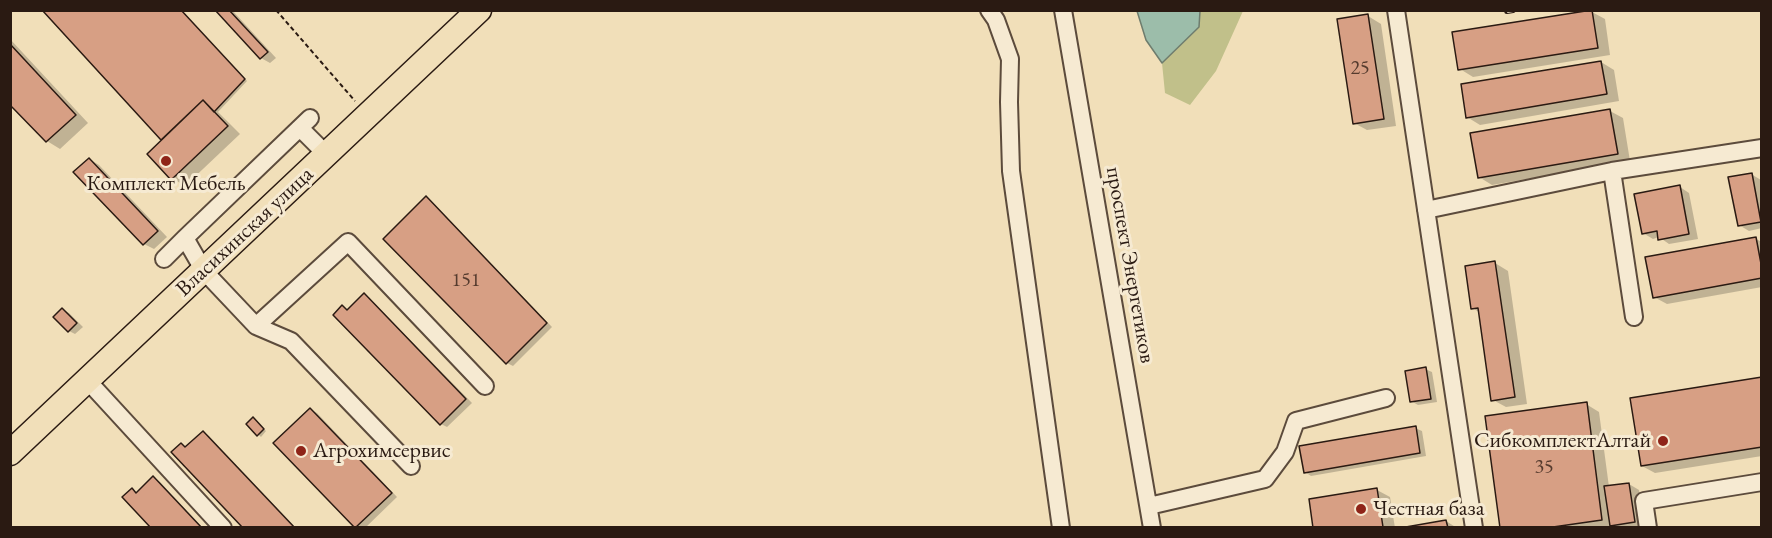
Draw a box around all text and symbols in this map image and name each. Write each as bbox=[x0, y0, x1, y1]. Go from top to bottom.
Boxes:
house number: 25 bbox=[1350, 57, 1370, 81]
marker: Комплект Мебель bbox=[159, 154, 173, 168]
street label: Власихинская улица bbox=[171, 162, 319, 302]
street label: проспект Энергетиков bbox=[1100, 165, 1160, 365]
place label: Комплект Мебель bbox=[86, 171, 246, 197]
house number: 151 bbox=[452, 269, 480, 293]
place label: СибкомплектАлтай bbox=[1474, 428, 1651, 454]
marker: СибкомплектАлтай bbox=[1656, 434, 1670, 448]
place label: Агрохимсервис bbox=[313, 438, 451, 464]
marker: Агрохимсервис bbox=[294, 444, 308, 458]
house number: 35 bbox=[1534, 456, 1554, 480]
place label: Честная база bbox=[1373, 496, 1484, 522]
marker: Честная база bbox=[1354, 502, 1368, 516]

